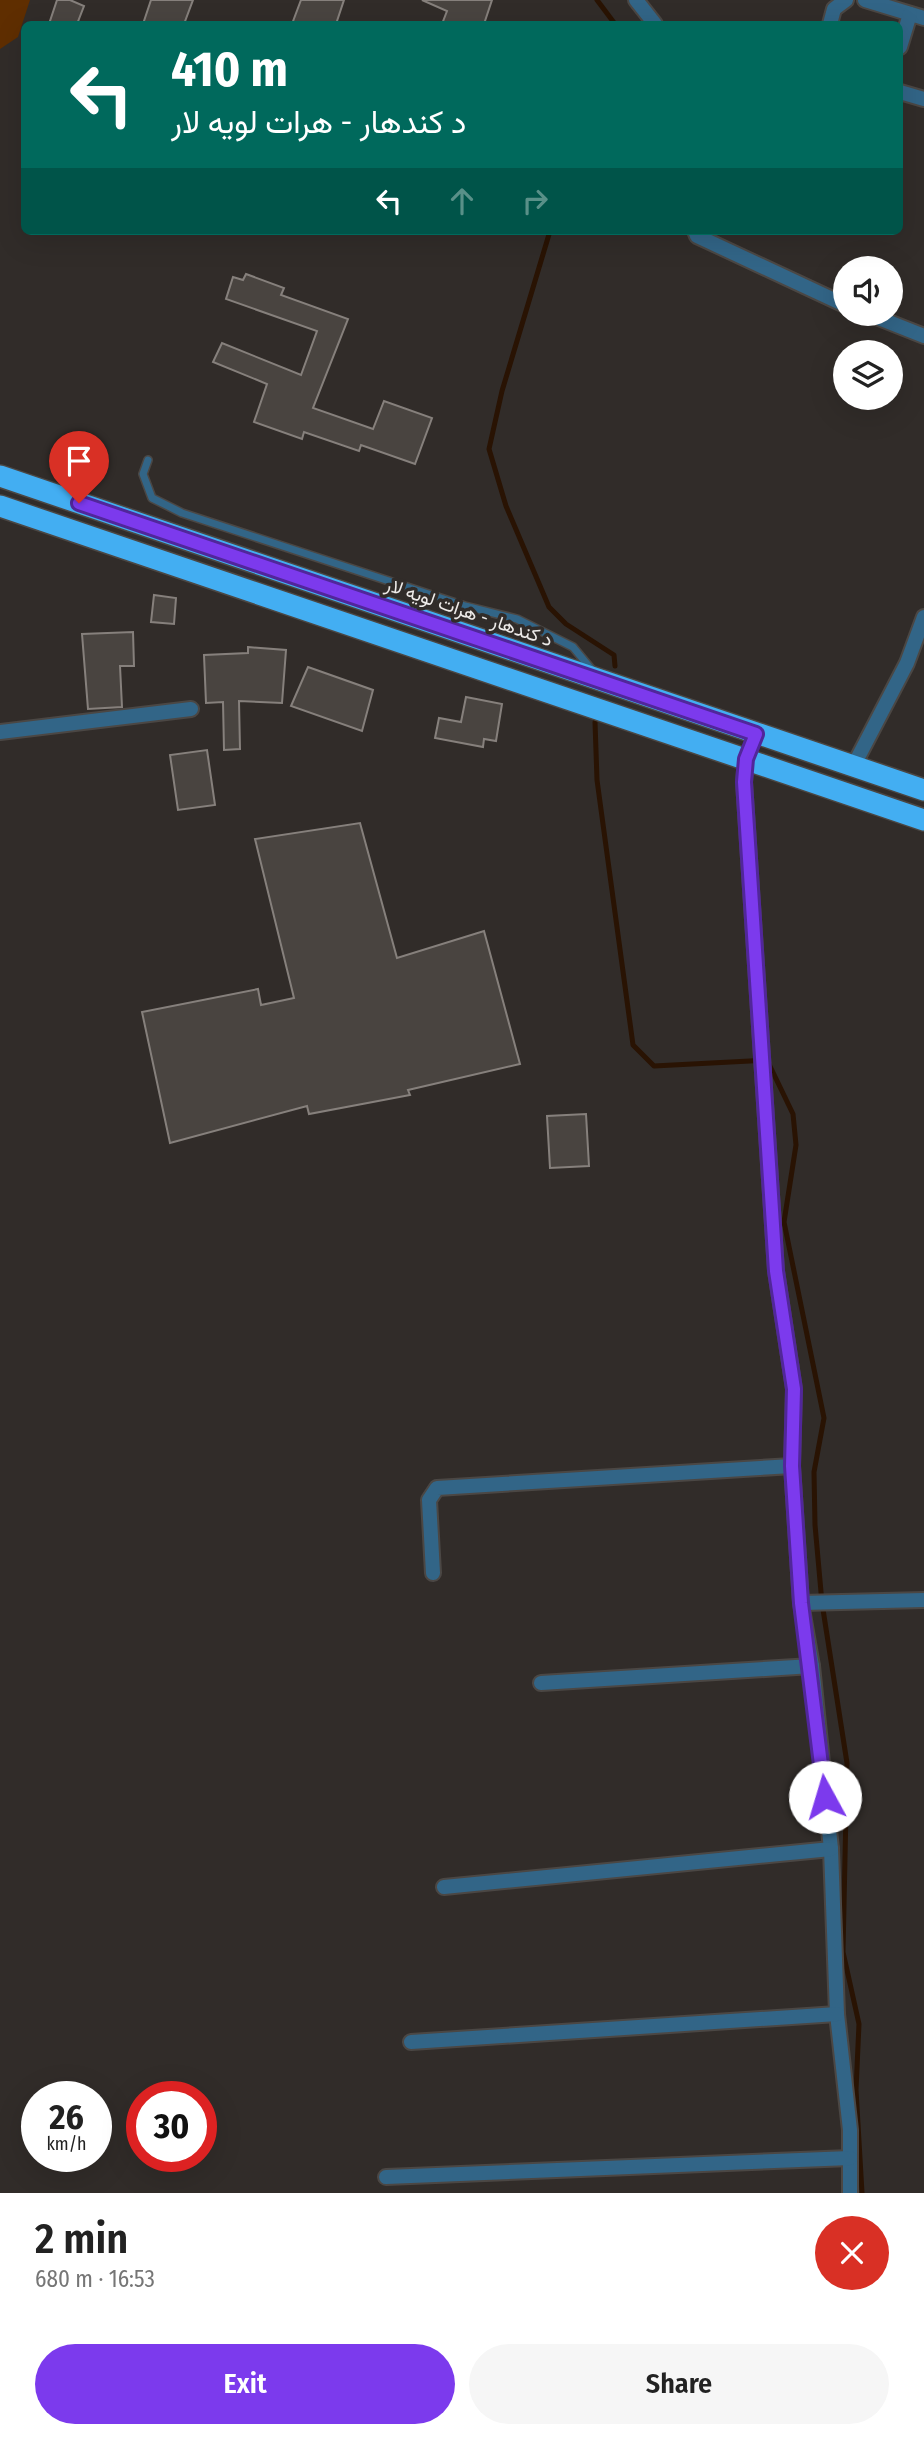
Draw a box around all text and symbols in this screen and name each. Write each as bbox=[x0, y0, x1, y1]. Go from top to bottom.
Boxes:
text: 410 m bbox=[171, 40, 288, 99]
icon: left bbox=[56, 49, 147, 140]
text: د کندهار - هرات لويه لار bbox=[171, 103, 466, 141]
icon: left bbox=[370, 182, 408, 220]
icon: ahead bbox=[443, 182, 481, 220]
icon: right bbox=[516, 182, 554, 220]
map controls bbox=[833, 256, 903, 410]
button: sound bbox=[833, 256, 903, 326]
button: layers bbox=[833, 340, 903, 410]
pin bbox=[49, 431, 109, 503]
icon: arrive bbox=[60, 442, 98, 480]
street label: د کندهار - هرات لويه لار bbox=[381, 572, 556, 651]
position arrow bbox=[788, 1760, 862, 1834]
speed limit sign: 30 bbox=[126, 2081, 217, 2172]
text: 26 bbox=[49, 2096, 84, 2138]
text: km/h bbox=[46, 2133, 87, 2155]
text: 2 min bbox=[35, 2214, 128, 2264]
button: close bbox=[815, 2216, 889, 2290]
text: 680 m · 16:53 bbox=[35, 2265, 155, 2293]
button: Exit bbox=[35, 2344, 455, 2424]
button: Share bbox=[469, 2344, 889, 2424]

